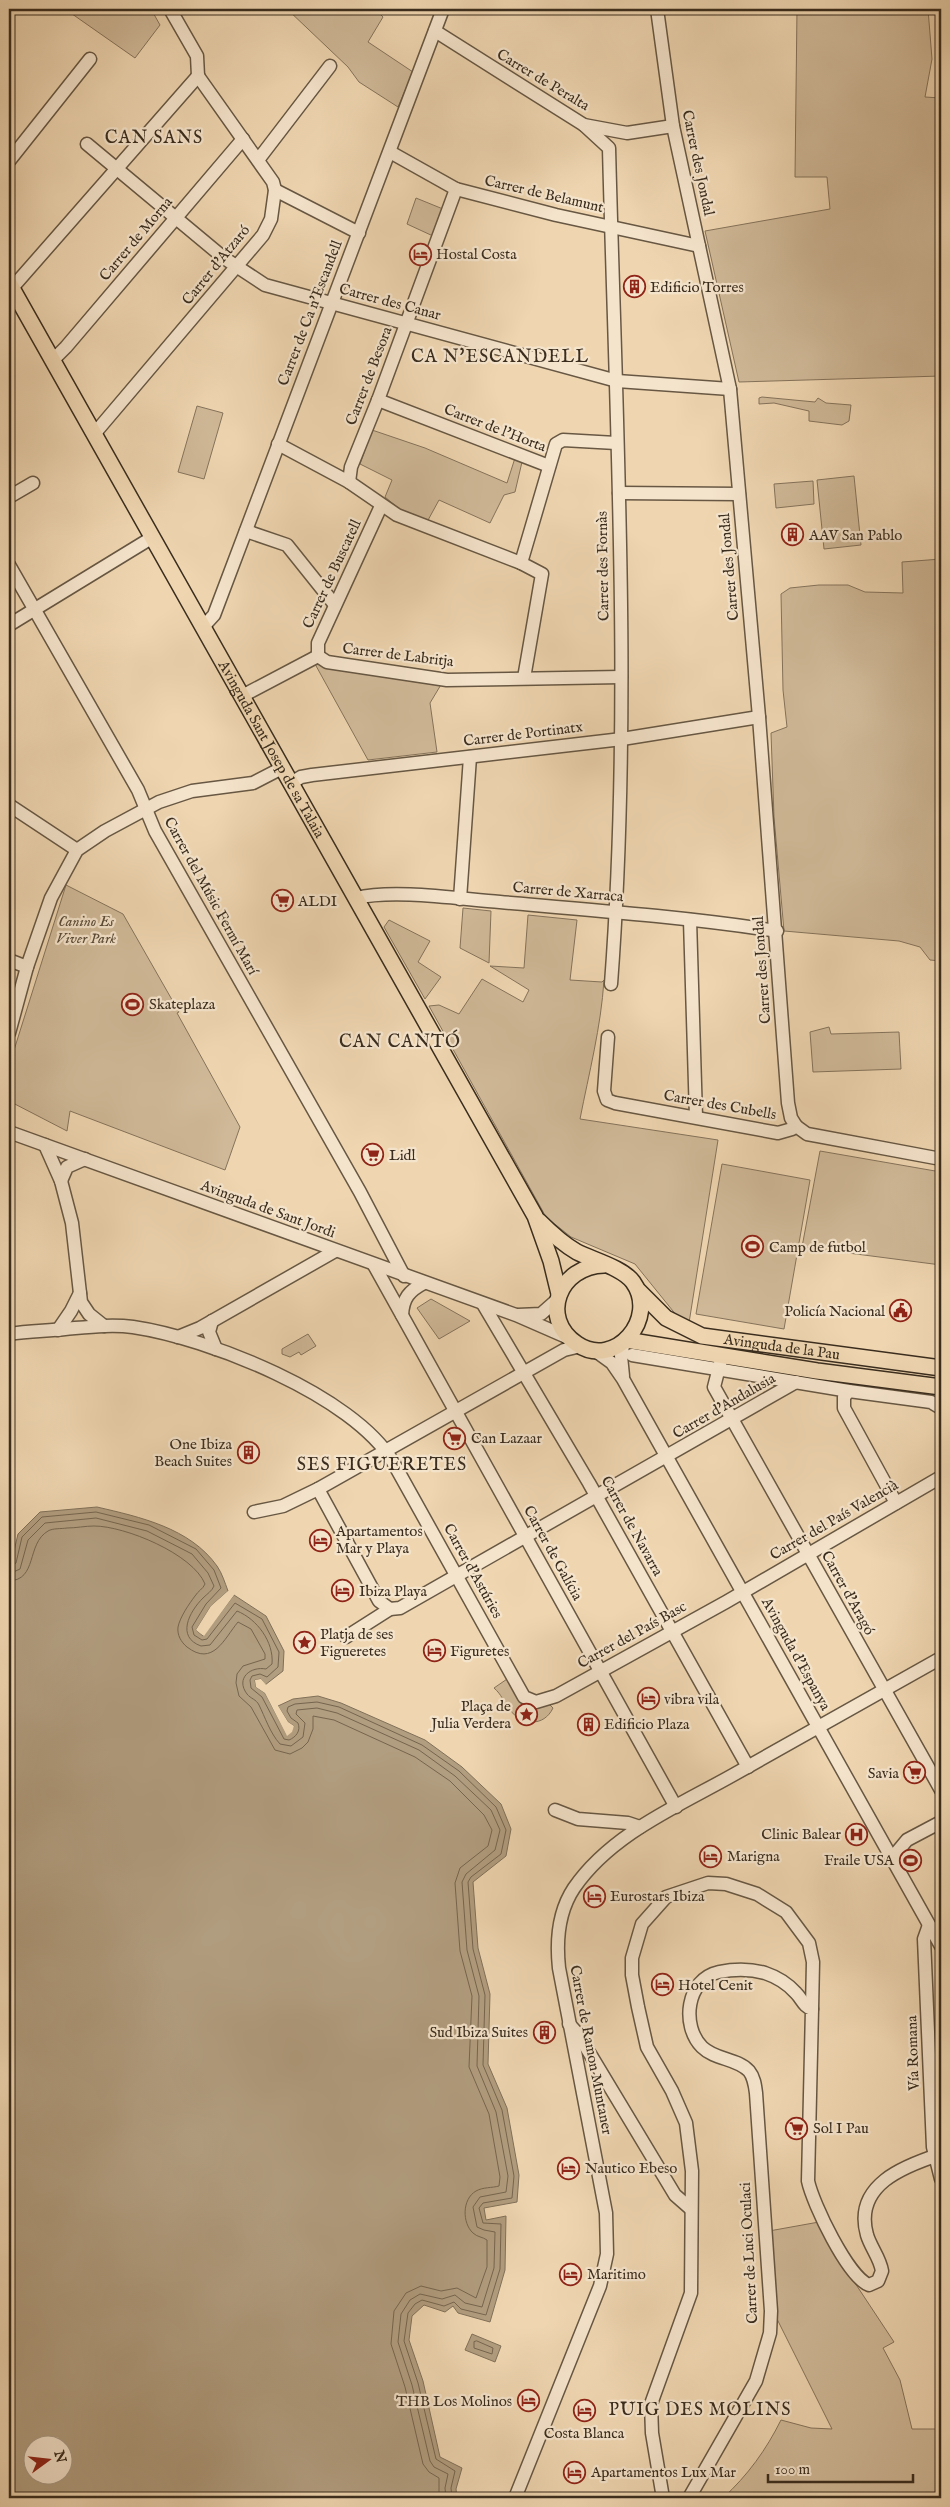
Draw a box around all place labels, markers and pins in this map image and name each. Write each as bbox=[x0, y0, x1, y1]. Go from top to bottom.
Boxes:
hotel icon: Hostal Costa bbox=[408, 242, 432, 266]
place label: Hostal Costa bbox=[436, 245, 517, 264]
building icon: Edificio Torres bbox=[622, 275, 646, 299]
place label: Edificio Torres bbox=[650, 278, 744, 297]
building icon: AAV San Pablo bbox=[781, 523, 805, 547]
place label: AAV San Pablo bbox=[808, 526, 902, 545]
supermarket icon: ALDI bbox=[270, 889, 294, 913]
place label: ALDI bbox=[297, 892, 338, 911]
sports icon: Skateplaza bbox=[121, 992, 145, 1016]
place label: Skateplaza bbox=[149, 995, 216, 1014]
supermarket icon: Lidl bbox=[361, 1143, 385, 1167]
place label: Lidl bbox=[389, 1146, 417, 1165]
sports icon: Camp de futbol bbox=[741, 1235, 765, 1259]
place label: Camp de futbol bbox=[769, 1238, 867, 1257]
public building icon: Policía Nacional bbox=[889, 1299, 913, 1323]
place label: Policía Nacional bbox=[784, 1302, 886, 1321]
supermarket icon: Can Lazaar bbox=[443, 1426, 467, 1450]
place label: Can Lazaar bbox=[471, 1429, 543, 1448]
place label: One Ibiza Beach Suites bbox=[154, 1435, 233, 1471]
building icon: One Ibiza Beach Suites bbox=[236, 1441, 260, 1465]
place label: Apartamentos Mar y Playa bbox=[335, 1522, 423, 1558]
hotel icon: Apartamentos Mar y Playa bbox=[308, 1528, 332, 1552]
hotel icon: Ibiza Playa bbox=[331, 1579, 355, 1603]
place label: Ibiza Playa bbox=[359, 1582, 427, 1601]
place label: Platja de ses Figueretes bbox=[320, 1625, 393, 1661]
place icon: Platja de ses Figueretes bbox=[292, 1631, 316, 1655]
hotel icon: Figuretes bbox=[422, 1639, 446, 1663]
place label: Figuretes bbox=[450, 1642, 509, 1661]
hotel icon: vibra vila bbox=[636, 1687, 660, 1711]
place label: vibra vila bbox=[664, 1690, 720, 1709]
place label: Plaça de Julia Verdera bbox=[429, 1697, 512, 1733]
place icon: Plaça de Julia Verdera bbox=[515, 1703, 539, 1727]
building icon: Edificio Plaza bbox=[576, 1712, 600, 1736]
place label: Edificio Plaza bbox=[604, 1715, 690, 1734]
supermarket icon: Savia bbox=[903, 1761, 927, 1785]
place label: Savia bbox=[868, 1764, 900, 1783]
hospital icon: Clinic Balear bbox=[845, 1822, 869, 1846]
place label: Clinic Balear bbox=[761, 1825, 841, 1844]
hotel icon: Marigna bbox=[699, 1844, 723, 1868]
place label: Marigna bbox=[727, 1847, 780, 1866]
sports icon: Fraile USA bbox=[898, 1848, 922, 1872]
place label: Fraile USA bbox=[824, 1851, 895, 1870]
hotel icon: Eurostars Ibiza bbox=[582, 1884, 606, 1908]
place label: Eurostars Ibiza bbox=[610, 1887, 705, 1906]
hotel icon: Hotel Cenit bbox=[650, 1973, 674, 1997]
place label: Hotel Cenit bbox=[678, 1976, 753, 1995]
building icon: Sud Ibiza Suites bbox=[532, 2020, 556, 2044]
place label: Sud Ibiza Suites bbox=[429, 2023, 528, 2042]
supermarket icon: Sol I Pau bbox=[785, 2116, 809, 2140]
place label: Sol I Pau bbox=[813, 2119, 869, 2138]
hotel icon: Nautico Ebeso bbox=[557, 2156, 581, 2180]
place label: Nautico Ebeso bbox=[585, 2159, 677, 2178]
hotel icon: Maritimo bbox=[559, 2262, 583, 2286]
place label: Maritimo bbox=[587, 2265, 646, 2284]
hotel icon: THB Los Molinos bbox=[516, 2389, 540, 2413]
place label: THB Los Molinos bbox=[396, 2392, 512, 2411]
hotel icon: Costa Blanca bbox=[572, 2398, 596, 2422]
place label: Costa Blanca bbox=[544, 2424, 625, 2443]
hotel icon: Apartamentos Lux Mar bbox=[563, 2460, 587, 2484]
place label: Apartamentos Lux Mar bbox=[590, 2463, 737, 2482]

